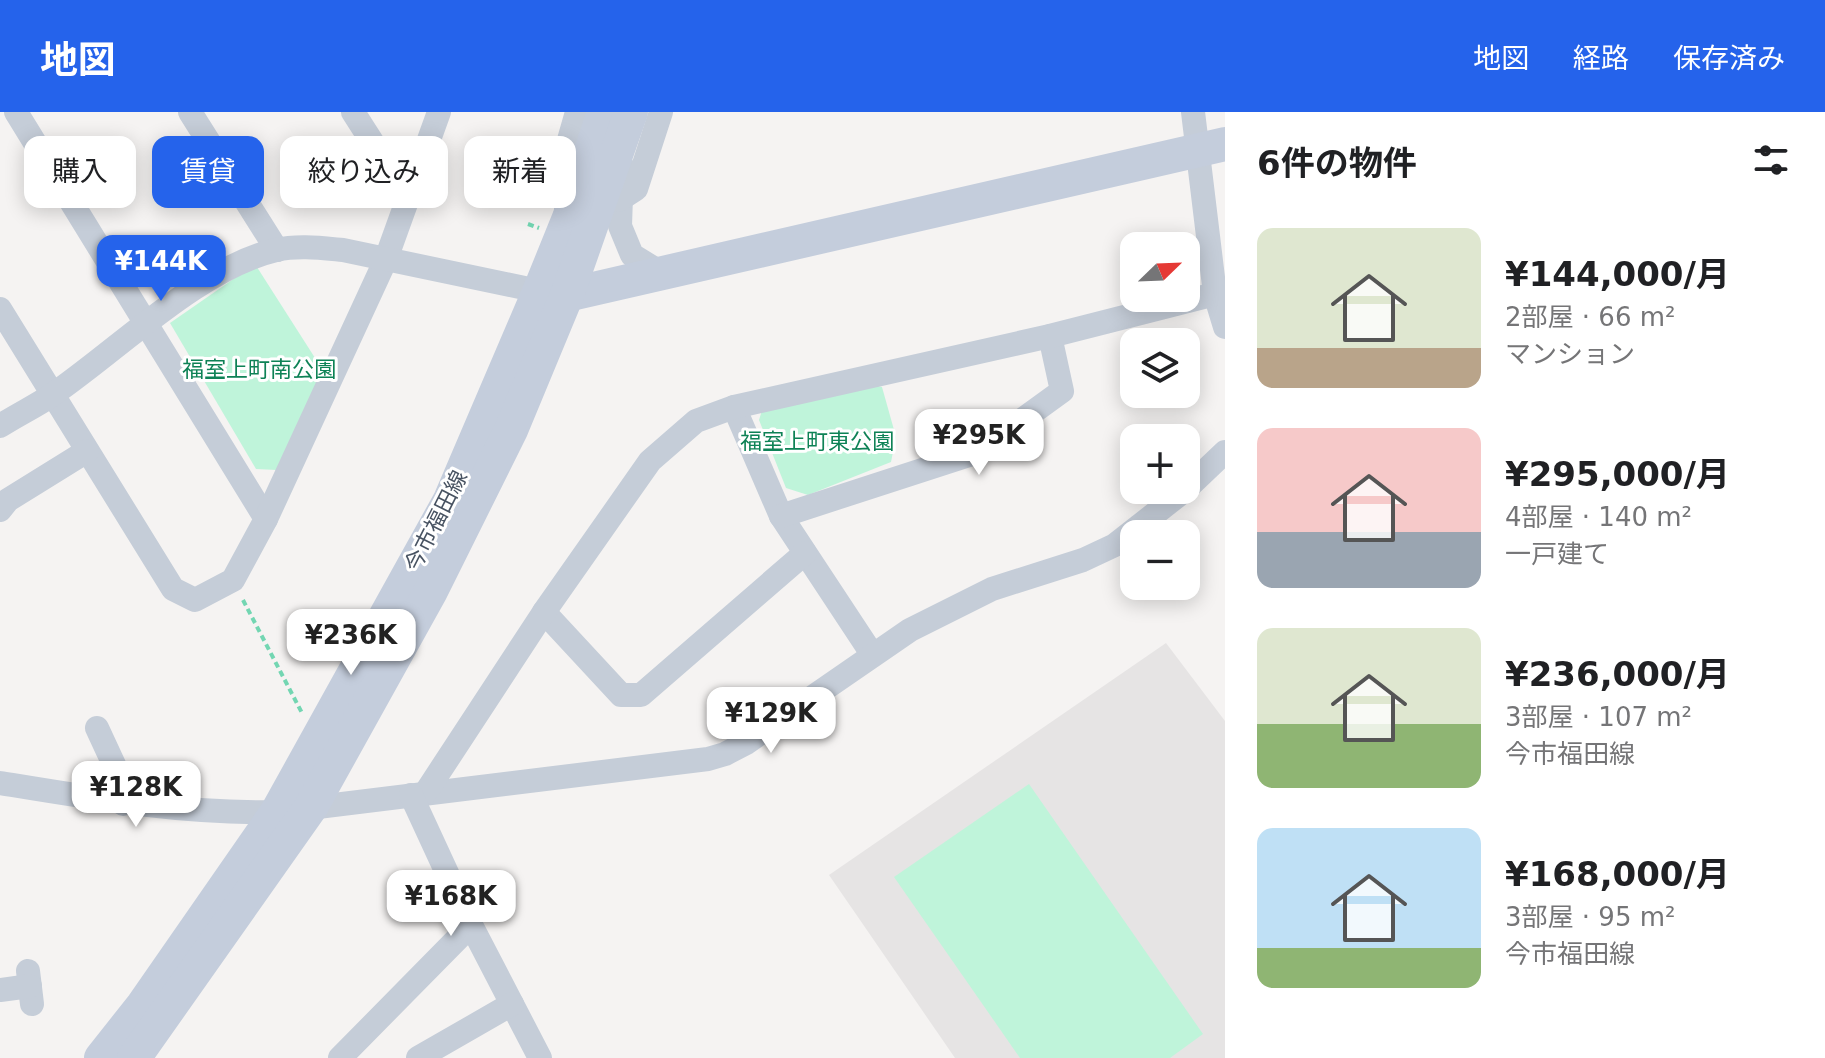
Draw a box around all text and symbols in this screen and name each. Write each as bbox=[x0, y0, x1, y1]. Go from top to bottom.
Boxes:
text: 地図 bbox=[40, 38, 116, 82]
text: 地図 bbox=[1473, 42, 1529, 75]
text: 経路 bbox=[1573, 42, 1629, 75]
text: 保存済み bbox=[1673, 42, 1785, 75]
chip: 購入 bbox=[24, 136, 136, 208]
chip: 賃貸 bbox=[152, 136, 264, 208]
chip: 絞り込み bbox=[280, 136, 448, 208]
chip: 新着 bbox=[464, 136, 576, 208]
icon: filters bbox=[1749, 138, 1793, 182]
text: 6件の物件 bbox=[1257, 143, 1417, 183]
north arrow bbox=[1120, 232, 1200, 312]
map controls bbox=[1120, 232, 1200, 600]
pin: ¥144K bbox=[105, 235, 217, 303]
text: ¥144K bbox=[115, 246, 207, 276]
text: ¥144,000/月 bbox=[1505, 254, 1730, 294]
icon: home bbox=[1321, 260, 1417, 356]
text: 2部屋 · 66 m² bbox=[1505, 302, 1675, 332]
button: layers bbox=[1120, 328, 1200, 408]
text: マンション bbox=[1505, 339, 1635, 369]
park label: 福室上町南公園 bbox=[182, 357, 336, 382]
pin: ¥295K bbox=[923, 409, 1035, 477]
text: ¥295K bbox=[933, 420, 1025, 450]
button: + bbox=[1120, 424, 1200, 504]
park label: 福室上町東公園 bbox=[740, 429, 894, 454]
text: ¥295,000/月 bbox=[1505, 454, 1730, 494]
icon: home bbox=[1321, 460, 1417, 556]
street label: 今市福田線 bbox=[400, 466, 472, 576]
text: 4部屋 · 140 m² bbox=[1505, 502, 1692, 532]
button: − bbox=[1120, 520, 1200, 600]
text: 一戸建て bbox=[1505, 539, 1609, 569]
pin: ¥236K bbox=[295, 609, 407, 677]
text: ¥236K bbox=[305, 620, 397, 650]
text: ¥236,000/月 bbox=[1505, 654, 1730, 694]
icon: home bbox=[1321, 660, 1417, 756]
pin: ¥129K bbox=[715, 687, 827, 755]
text: ¥129K bbox=[725, 698, 817, 728]
text: 3部屋 · 107 m² bbox=[1505, 702, 1692, 732]
text: 今市福田線 bbox=[1505, 739, 1635, 769]
pin: ¥128K bbox=[80, 761, 192, 829]
text: ¥128K bbox=[90, 772, 182, 802]
text: ¥168,000/月 bbox=[1505, 854, 1730, 894]
icon: home bbox=[1321, 860, 1417, 956]
pin: ¥168K bbox=[395, 870, 507, 938]
text: ¥168K bbox=[405, 881, 497, 911]
text: 3部屋 · 95 m² bbox=[1505, 902, 1675, 932]
text: 今市福田線 bbox=[1505, 939, 1635, 969]

